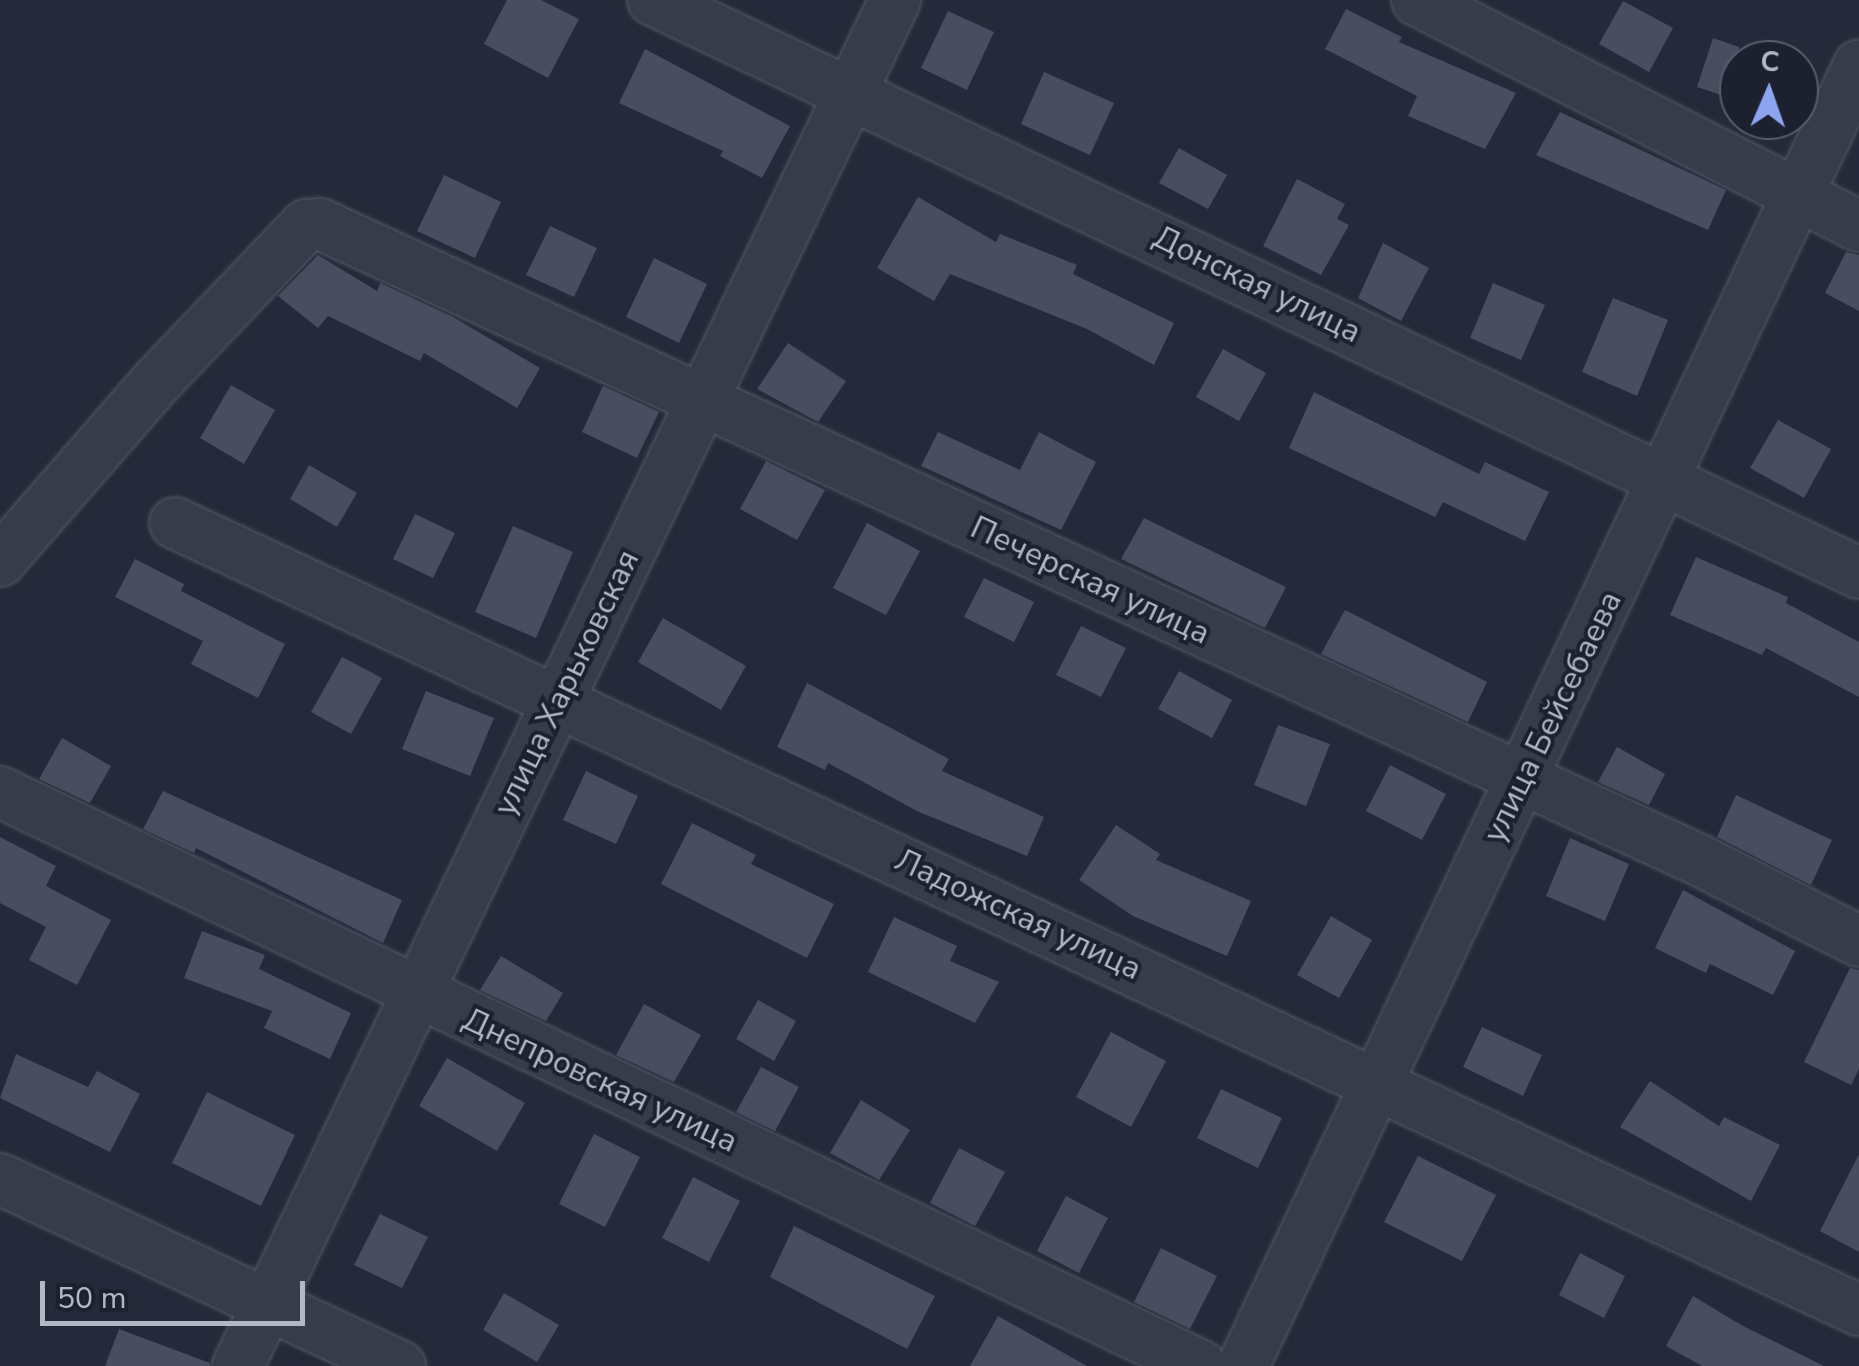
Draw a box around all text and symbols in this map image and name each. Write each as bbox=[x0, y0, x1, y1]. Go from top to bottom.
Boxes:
north arrow bbox=[1719, 40, 1819, 140]
text: С bbox=[1760, 43, 1780, 81]
street label: Донская улица bbox=[1147, 218, 1367, 352]
street label: Печерская улица bbox=[964, 509, 1216, 653]
street label: улица Харьковская bbox=[486, 544, 648, 822]
street label: улица Бейсебаева bbox=[1476, 585, 1630, 849]
street label: Ладожская улица bbox=[889, 841, 1147, 989]
street label: Днепровская улица bbox=[457, 1001, 743, 1161]
scale bar bbox=[45, 1261, 310, 1323]
text: 50 m bbox=[57, 1278, 126, 1319]

